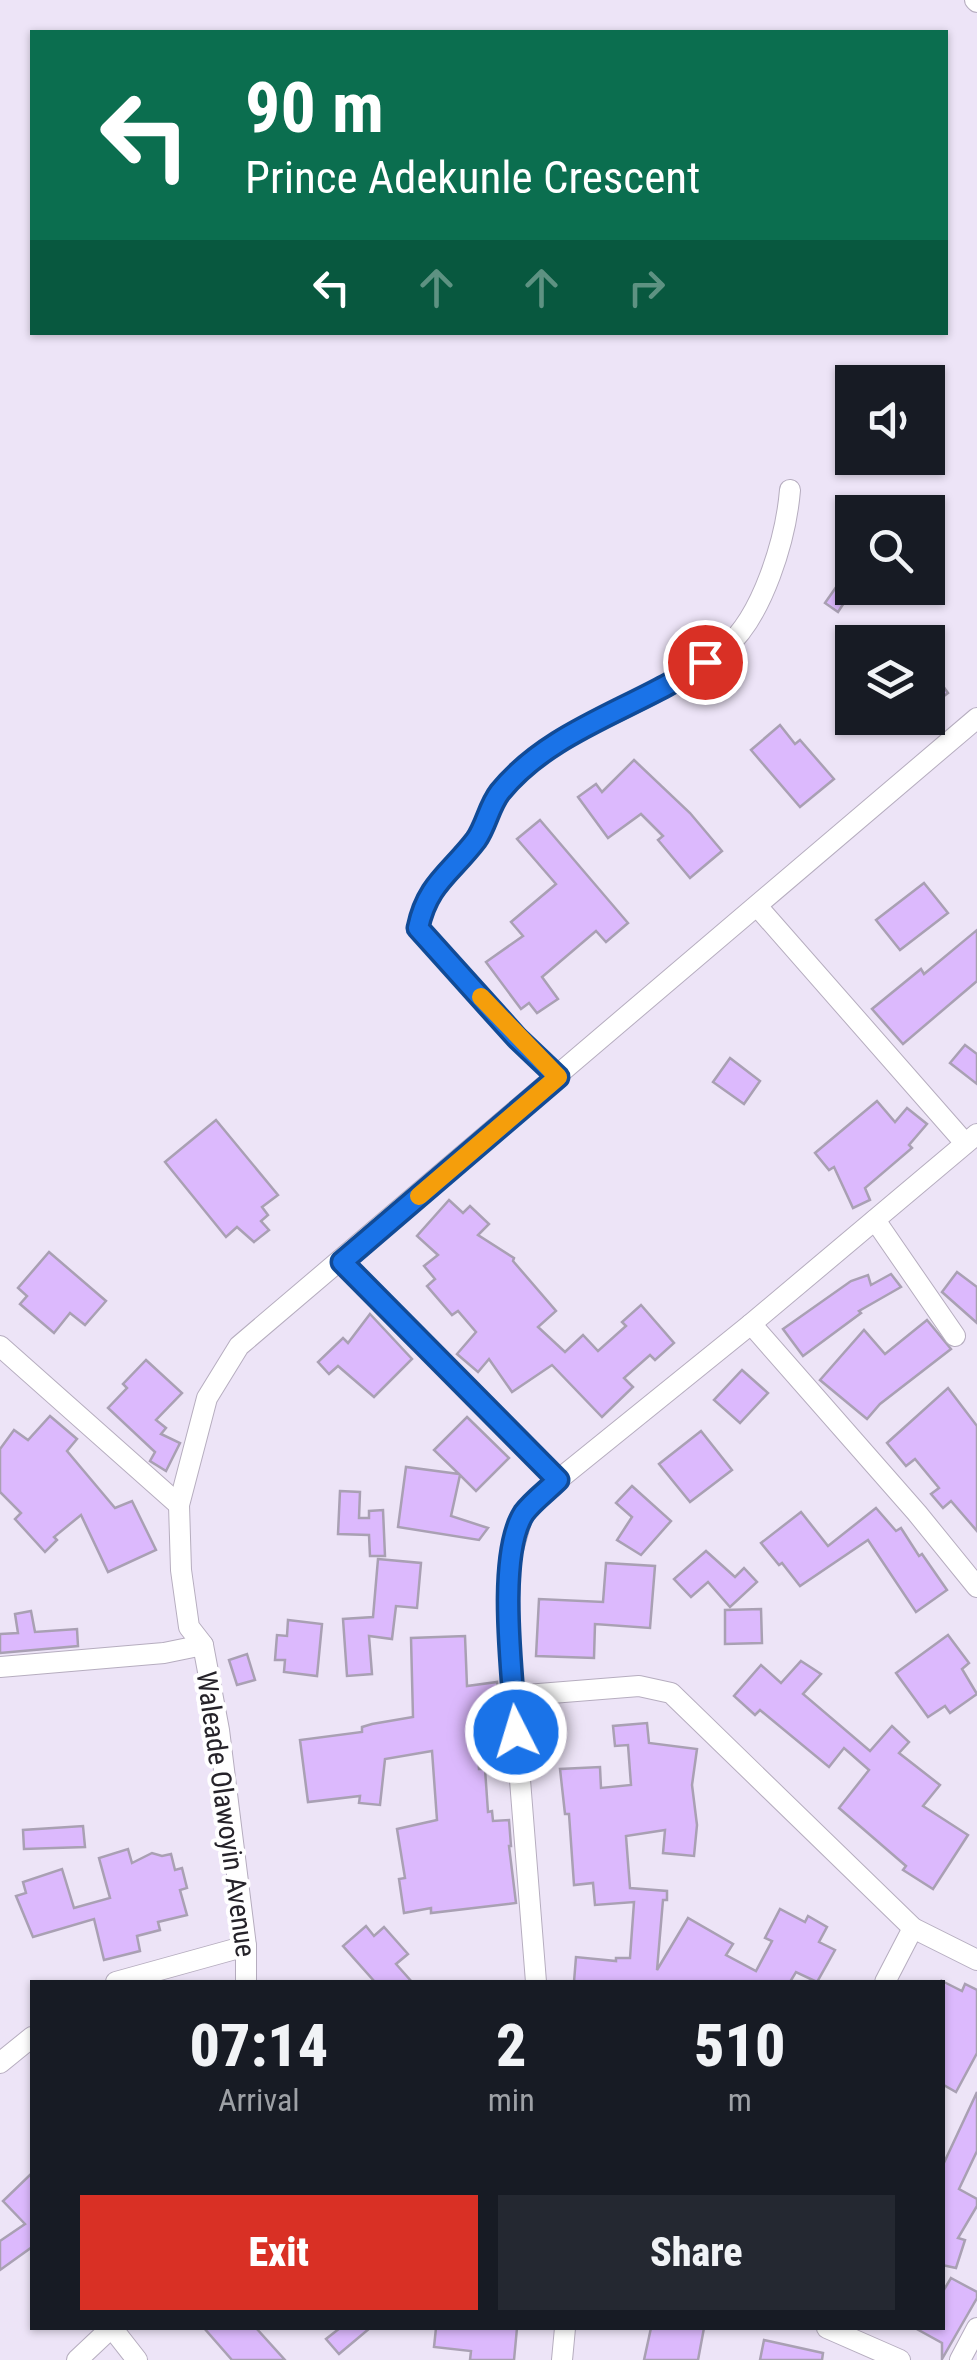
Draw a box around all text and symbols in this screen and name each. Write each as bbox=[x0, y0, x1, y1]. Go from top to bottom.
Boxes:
text: 90 m bbox=[245, 67, 384, 149]
icon: left bbox=[80, 70, 210, 200]
text: Prince Adekunle Crescent bbox=[245, 151, 700, 204]
icon: left bbox=[304, 260, 359, 315]
icon: ahead bbox=[409, 260, 464, 315]
icon: ahead bbox=[514, 260, 569, 315]
icon: right bbox=[619, 260, 674, 315]
map controls bbox=[835, 365, 945, 735]
button: sound bbox=[835, 365, 945, 475]
button: search bbox=[835, 495, 945, 605]
pin bbox=[663, 620, 748, 705]
button: layers bbox=[835, 625, 945, 735]
icon: arrive bbox=[678, 635, 733, 690]
street label: Waleade Olawoyin Avenue bbox=[190, 1669, 262, 1959]
position arrow bbox=[464, 1680, 568, 1784]
text: 07:14 bbox=[189, 2010, 328, 2081]
text: 2 bbox=[496, 2010, 526, 2081]
text: 510 bbox=[694, 2010, 786, 2081]
text: Arrival bbox=[218, 2081, 300, 2119]
text: min bbox=[488, 2081, 535, 2119]
text: m bbox=[728, 2081, 752, 2119]
button: Exit bbox=[80, 2195, 478, 2310]
button: Share bbox=[498, 2195, 895, 2310]

